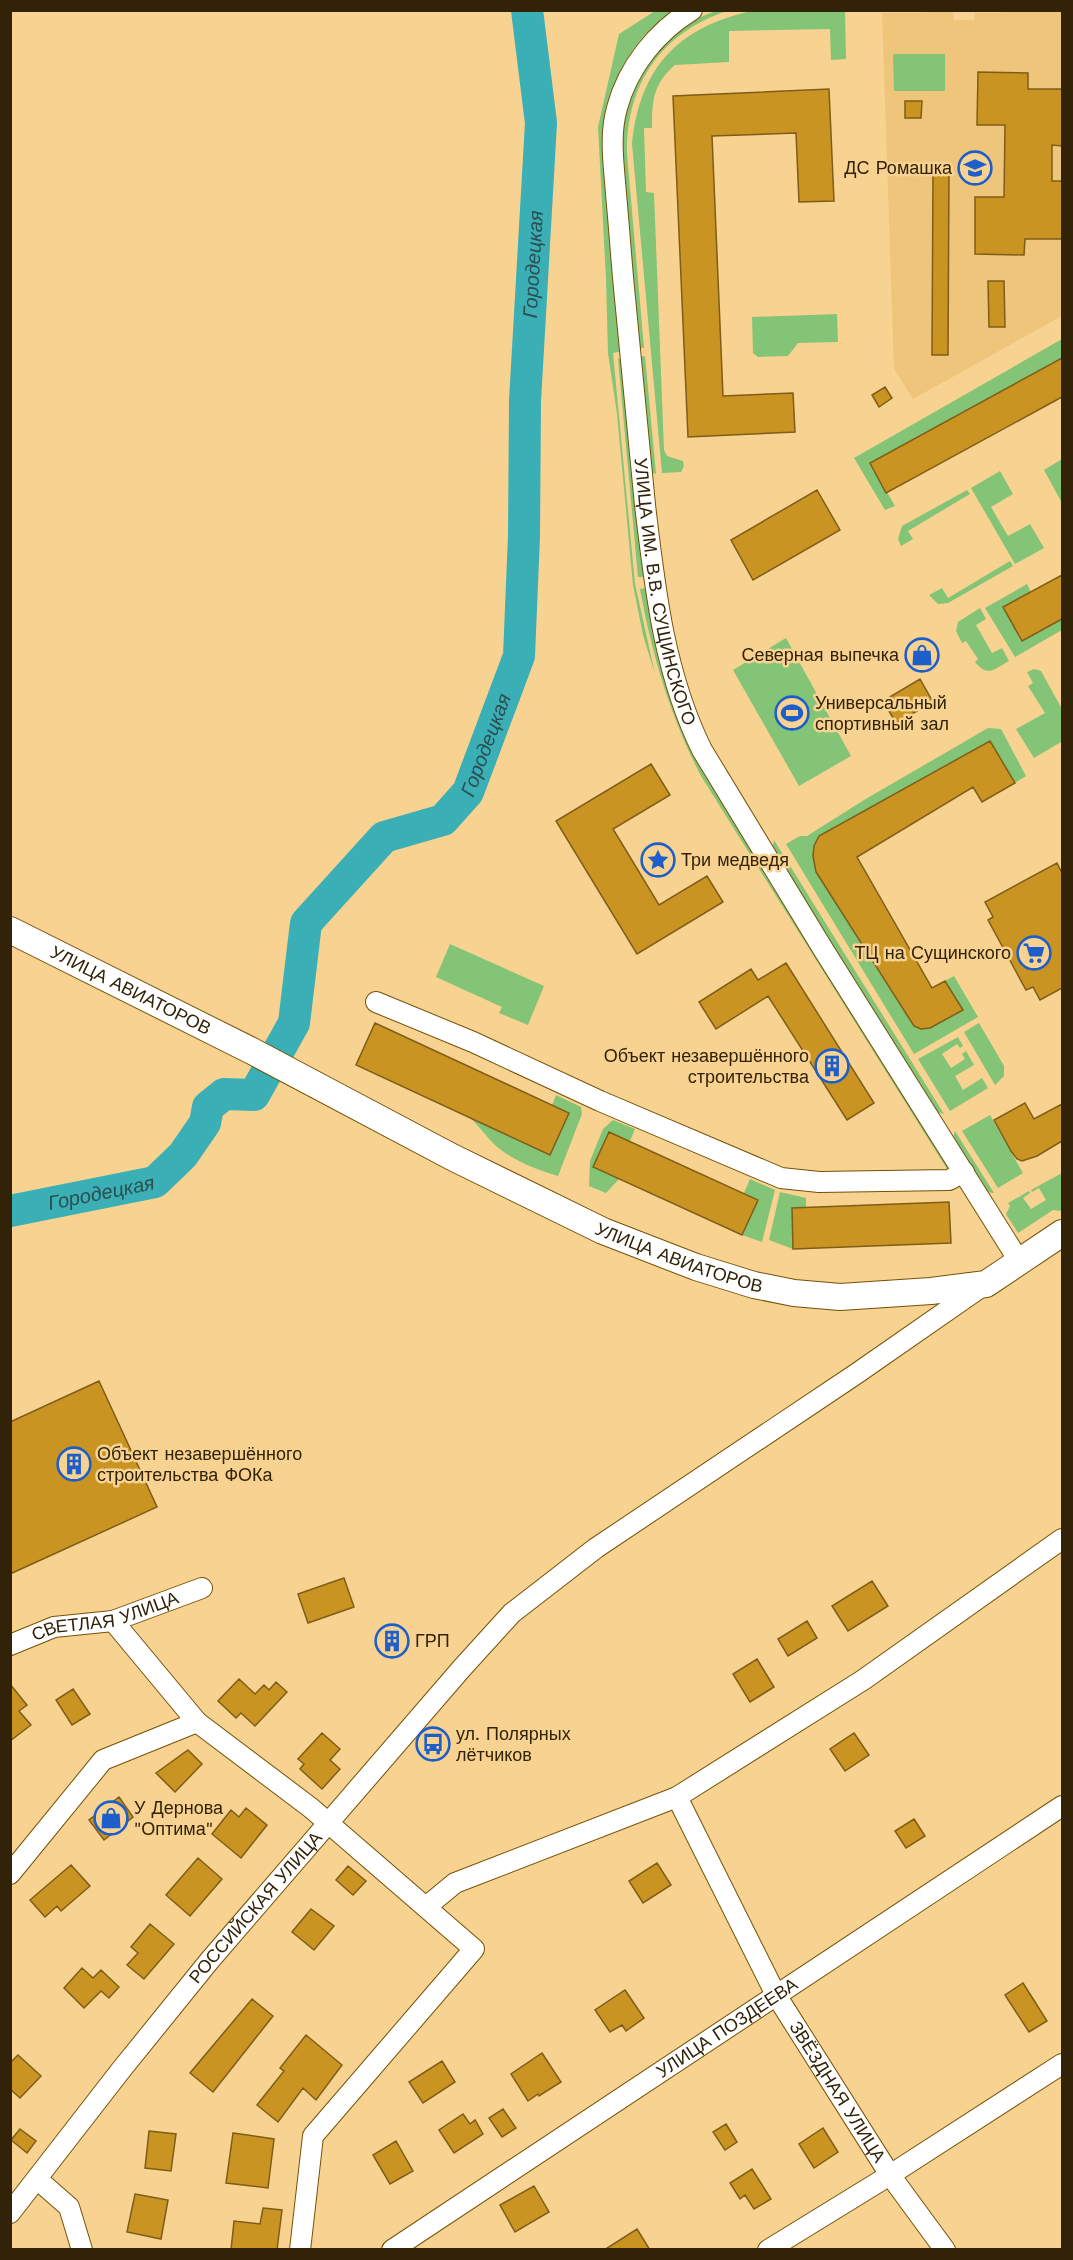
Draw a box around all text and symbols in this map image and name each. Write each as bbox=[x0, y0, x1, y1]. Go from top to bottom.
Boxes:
school or university icon: ДС Ромашка bbox=[957, 150, 993, 186]
place label: ДС Ромашка bbox=[844, 157, 953, 178]
water label: Городецкая bbox=[518, 209, 548, 319]
street label: УЛИЦА ИМ. В.В. СУЩИНСКОГО bbox=[630, 457, 701, 728]
shop icon: Северная выпечка bbox=[904, 637, 940, 673]
place label: Северная выпечка bbox=[741, 644, 900, 665]
water label: Городецкая bbox=[455, 690, 516, 800]
place label: Универсальный спортивный зал bbox=[815, 692, 949, 734]
sports icon: Универсальный спортивный зал bbox=[774, 695, 810, 731]
place icon: Три медведя bbox=[640, 842, 676, 878]
place label: Три медведя bbox=[681, 849, 789, 870]
supermarket icon: ТЦ на Сущинского bbox=[1016, 935, 1052, 971]
street label: УЛИЦА АВИАТОРОВ bbox=[47, 941, 215, 1039]
place label: ТЦ на Сущинского bbox=[854, 942, 1011, 963]
place label: Объект незавершённого строительства bbox=[604, 1045, 810, 1087]
building icon: Объект незавершённого строительства bbox=[814, 1048, 850, 1084]
water label: Городецкая bbox=[46, 1170, 157, 1215]
street label: УЛИЦА АВИАТОРОВ bbox=[592, 1218, 765, 1297]
place label: Объект незавершённого строительства ФОКа bbox=[97, 1443, 302, 1485]
building icon: Объект незавершённого строительства ФОКа bbox=[56, 1446, 92, 1482]
street label: СВЕТЛАЯ УЛИЦА bbox=[28, 1587, 181, 1645]
building icon: ГРП bbox=[374, 1623, 410, 1659]
place label: ГРП bbox=[415, 1630, 450, 1651]
place label: ул. Полярных лётчиков bbox=[456, 1723, 571, 1765]
bus stop icon: ул. Полярных лётчиков bbox=[415, 1726, 451, 1762]
place label: У Дернова "Оптима" bbox=[134, 1797, 224, 1839]
shop icon: У Дернова "Оптима" bbox=[93, 1800, 129, 1836]
street label: РОССИЙСКАЯ УЛИЦА bbox=[184, 1827, 326, 1987]
street label: УЛИЦА ПОЗДЕЕВА bbox=[652, 1973, 801, 2082]
street label: ЗВЁЗДНАЯ УЛИЦА bbox=[785, 2017, 890, 2166]

